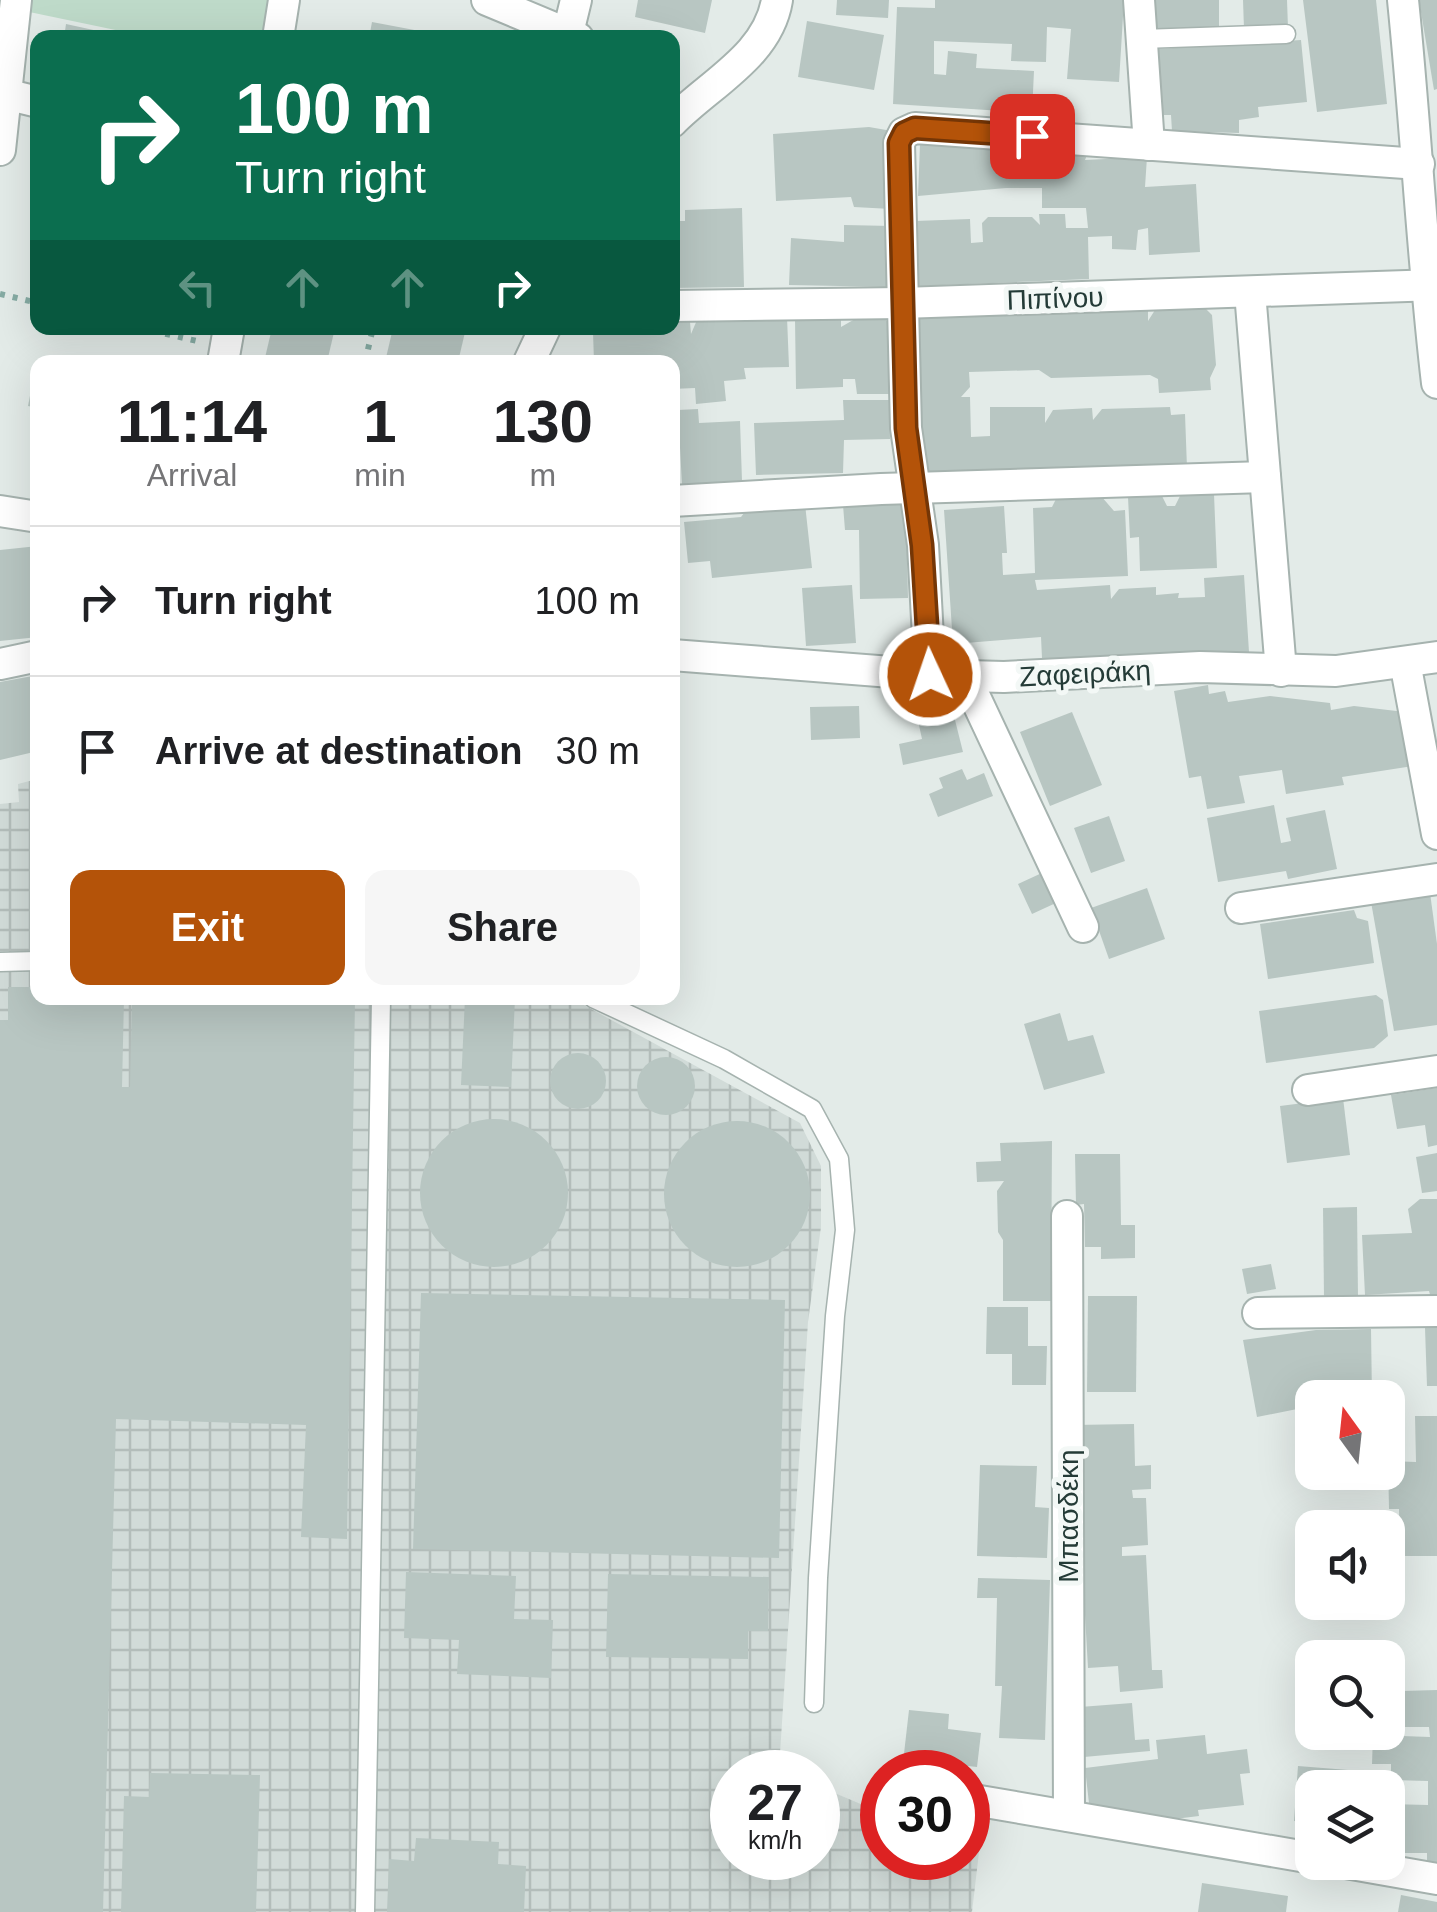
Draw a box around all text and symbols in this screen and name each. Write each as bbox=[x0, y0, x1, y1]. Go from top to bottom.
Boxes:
icon: right bbox=[70, 70, 200, 200]
text: 100 m bbox=[235, 70, 433, 148]
pin bbox=[990, 94, 1075, 179]
icon: arrive bbox=[1005, 109, 1060, 164]
text: Turn right bbox=[235, 152, 426, 203]
icon: left bbox=[170, 260, 225, 315]
icon: ahead bbox=[275, 260, 330, 315]
icon: ahead bbox=[380, 260, 435, 315]
icon: right bbox=[485, 260, 540, 315]
street label: Πιπίνου bbox=[1006, 281, 1104, 316]
text: 11:14 bbox=[117, 388, 267, 455]
text: 1 bbox=[363, 388, 397, 455]
text: 130 bbox=[493, 388, 593, 455]
text: Arrival bbox=[147, 457, 237, 493]
text: min bbox=[354, 457, 406, 493]
text: m bbox=[530, 457, 556, 493]
icon: right bbox=[70, 574, 125, 629]
text: Turn right bbox=[155, 580, 332, 622]
text: 100 m bbox=[534, 580, 640, 622]
position arrow bbox=[878, 623, 982, 727]
street label: Ζαφειράκη bbox=[1018, 655, 1152, 692]
icon: arrive bbox=[70, 724, 125, 779]
text: Arrive at destination bbox=[155, 730, 522, 772]
text: 30 m bbox=[556, 730, 640, 772]
button: Exit bbox=[70, 870, 345, 985]
button: Share bbox=[365, 870, 640, 985]
north arrow bbox=[1295, 1380, 1405, 1490]
map controls bbox=[1295, 1380, 1405, 1880]
street label: Μπασδέκη bbox=[1053, 1449, 1084, 1583]
button: sound bbox=[1295, 1510, 1405, 1620]
button: search bbox=[1295, 1640, 1405, 1750]
speed limit sign: 30 bbox=[860, 1750, 990, 1880]
button: layers bbox=[1295, 1770, 1405, 1880]
text: 27 bbox=[747, 1775, 803, 1831]
text: km/h bbox=[748, 1826, 802, 1854]

